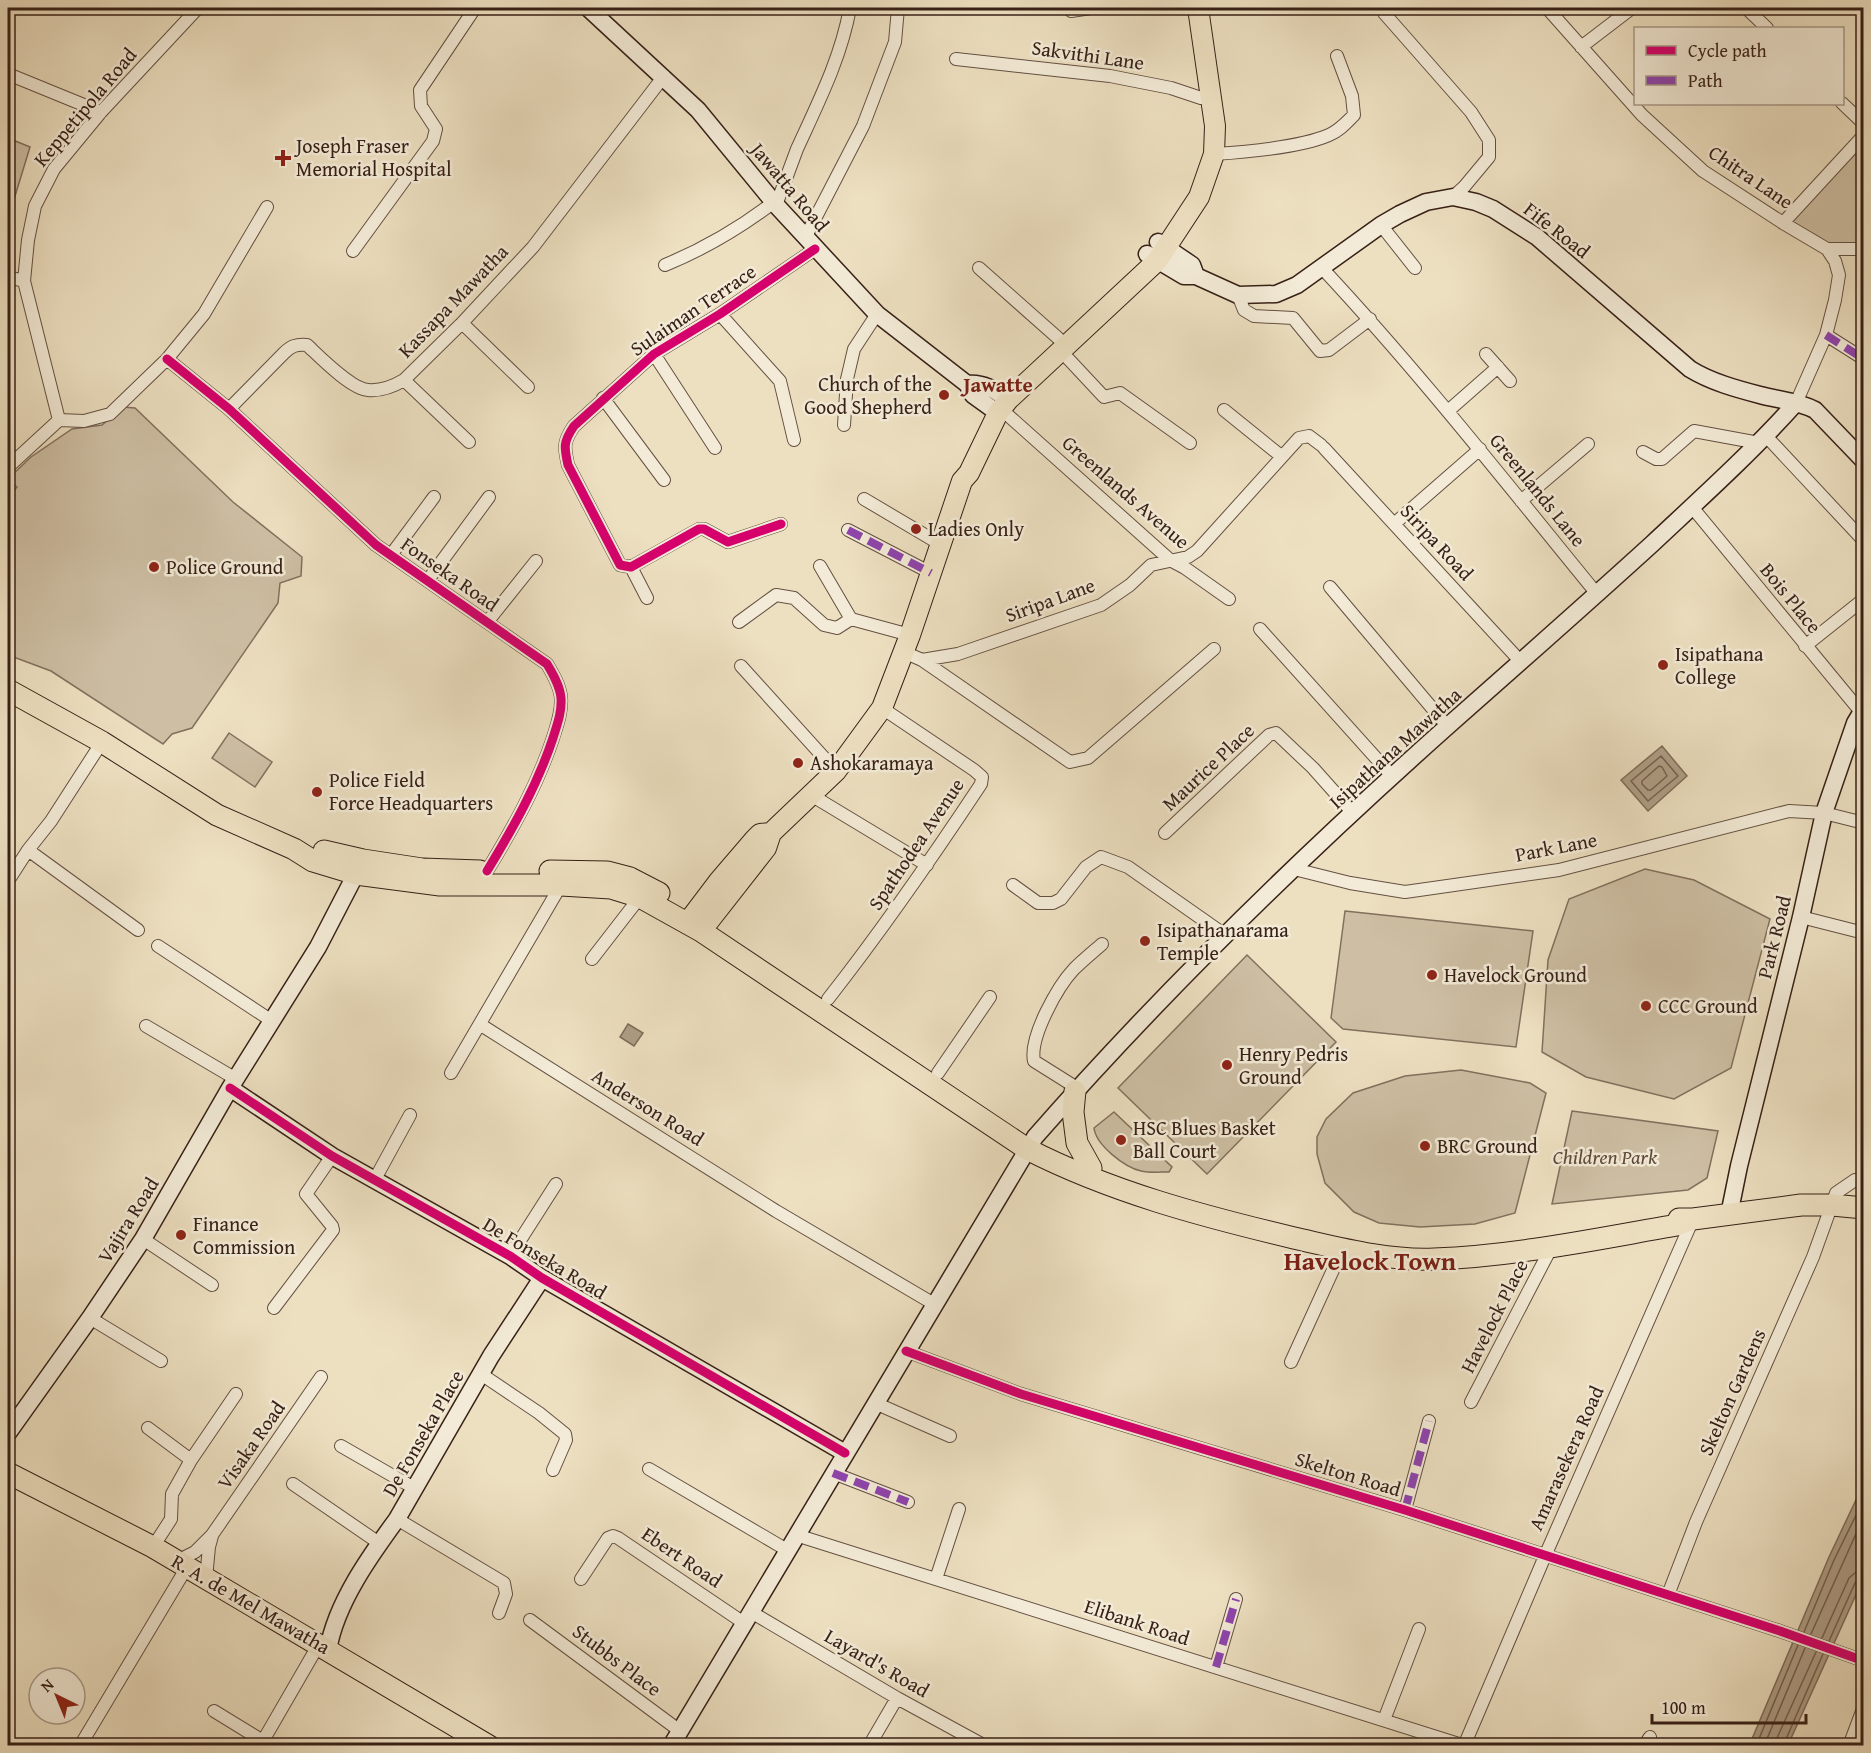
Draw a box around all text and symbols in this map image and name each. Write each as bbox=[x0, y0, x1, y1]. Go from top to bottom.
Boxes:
legend bbox=[1634, 27, 1844, 105]
street label: Sakvithi Lane bbox=[1030, 32, 1146, 77]
text: Cycle path bbox=[1688, 37, 1767, 64]
street label: Keppetipola Road bbox=[26, 41, 143, 172]
text: Path bbox=[1688, 67, 1723, 94]
place label: Joseph Fraser Memorial Hospital bbox=[293, 131, 452, 183]
street label: Jawatta Road bbox=[742, 133, 837, 238]
street label: Chitra Lane bbox=[1703, 138, 1799, 216]
marker: Joseph Fraser Memorial Hospital bbox=[274, 149, 292, 167]
street label: Fife Road bbox=[1518, 194, 1597, 265]
street label: Kassapa Mawatha bbox=[391, 237, 515, 364]
street label: Sulaiman Terrace bbox=[624, 257, 762, 363]
place label: Church of the Good Shepherd bbox=[804, 369, 932, 421]
district label: Jawatte bbox=[960, 369, 1033, 400]
marker: Church of the Good Shepherd bbox=[937, 388, 951, 402]
street label: Greenlands Lane bbox=[1483, 427, 1593, 553]
street label: Greenlands Avenue bbox=[1056, 428, 1196, 555]
street label: Siripa Road bbox=[1394, 497, 1481, 587]
place label: Ladies Only bbox=[928, 514, 1024, 543]
marker: Ladies Only bbox=[909, 522, 923, 536]
street label: Fonseka Road bbox=[395, 529, 505, 618]
place label: Police Ground bbox=[166, 552, 284, 581]
street label: Bois Place bbox=[1754, 556, 1829, 639]
marker: Police Ground bbox=[147, 560, 161, 574]
street label: Siripa Lane bbox=[1001, 570, 1099, 629]
place label: Isipathana College bbox=[1675, 639, 1764, 691]
marker: Isipathana College bbox=[1656, 658, 1670, 672]
street label: Isipathana Mawatha bbox=[1322, 680, 1468, 815]
street label: Maurice Place bbox=[1155, 716, 1260, 817]
place label: Ashokaramaya bbox=[810, 748, 934, 777]
marker: Ashokaramaya bbox=[791, 756, 805, 770]
place label: Police Field Force Headquarters bbox=[329, 765, 493, 817]
street label: Spathodea Avenue bbox=[861, 772, 971, 916]
marker: Police Field Force Headquarters bbox=[310, 785, 324, 799]
street label: Park Lane bbox=[1512, 824, 1599, 869]
street label: Park Road bbox=[1749, 892, 1798, 982]
place label: Isipathanarama Temple bbox=[1157, 915, 1289, 967]
marker: Isipathanarama Temple bbox=[1138, 934, 1152, 948]
place label: Havelock Ground bbox=[1444, 960, 1587, 989]
marker: Havelock Ground bbox=[1425, 968, 1439, 982]
place label: CCC Ground bbox=[1658, 991, 1758, 1020]
marker: CCC Ground bbox=[1639, 999, 1653, 1013]
place label: Henry Pedris Ground bbox=[1239, 1039, 1348, 1091]
marker: Henry Pedris Ground bbox=[1220, 1058, 1234, 1072]
street label: Anderson Road bbox=[587, 1061, 710, 1153]
place label: HSC Blues Basket Ball Court bbox=[1133, 1113, 1276, 1165]
place label: BRC Ground bbox=[1437, 1131, 1538, 1160]
marker: HSC Blues Basket Ball Court bbox=[1114, 1133, 1128, 1147]
marker: BRC Ground bbox=[1418, 1139, 1432, 1153]
park label: Children Park bbox=[1553, 1142, 1658, 1171]
street label: Vajira Road bbox=[90, 1171, 166, 1268]
place label: Finance Commission bbox=[193, 1209, 295, 1261]
street label: De Fonseka Road bbox=[478, 1209, 613, 1306]
marker: Finance Commission bbox=[174, 1228, 188, 1242]
district label: Havelock Town bbox=[1284, 1241, 1457, 1280]
street label: Havelock Place bbox=[1452, 1254, 1535, 1378]
street label: Skelton Gardens bbox=[1691, 1324, 1772, 1460]
street label: De Fonseka Place bbox=[375, 1364, 471, 1501]
street label: Amarasekera Road bbox=[1521, 1381, 1611, 1535]
street label: Visaka Road bbox=[209, 1394, 292, 1495]
street label: Skelton Road bbox=[1292, 1444, 1405, 1503]
street label: Ebert Road bbox=[636, 1519, 729, 1594]
street label: R. A. de Mel Mawatha bbox=[166, 1546, 337, 1661]
street label: Elibank Road bbox=[1081, 1591, 1194, 1652]
street label: Stubbs Place bbox=[567, 1616, 668, 1703]
street label: Layard's Road bbox=[820, 1621, 935, 1704]
north arrow bbox=[27, 1666, 87, 1726]
text: N bbox=[35, 1672, 59, 1697]
scale bar bbox=[1652, 1687, 1806, 1725]
text: 100 m bbox=[1661, 1694, 1706, 1721]

